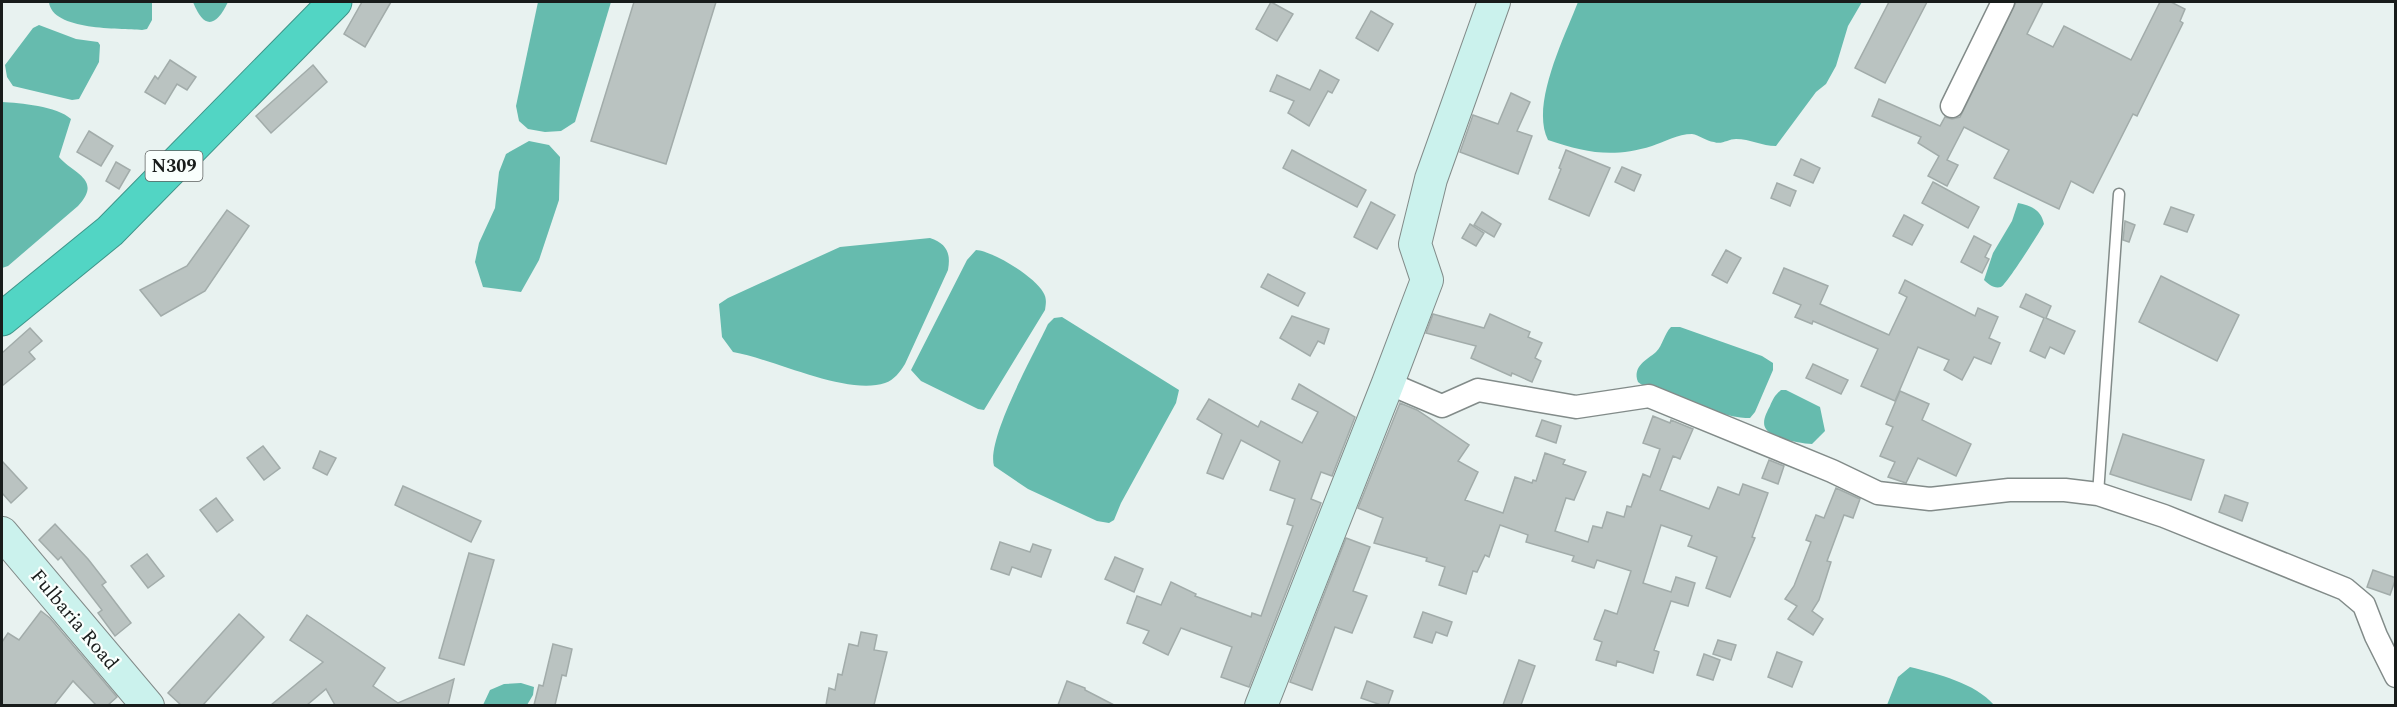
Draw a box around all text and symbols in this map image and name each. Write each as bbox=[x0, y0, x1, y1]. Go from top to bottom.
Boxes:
road number: N309 bbox=[146, 151, 202, 181]
street label: Fulbaria Road bbox=[23, 562, 126, 677]

